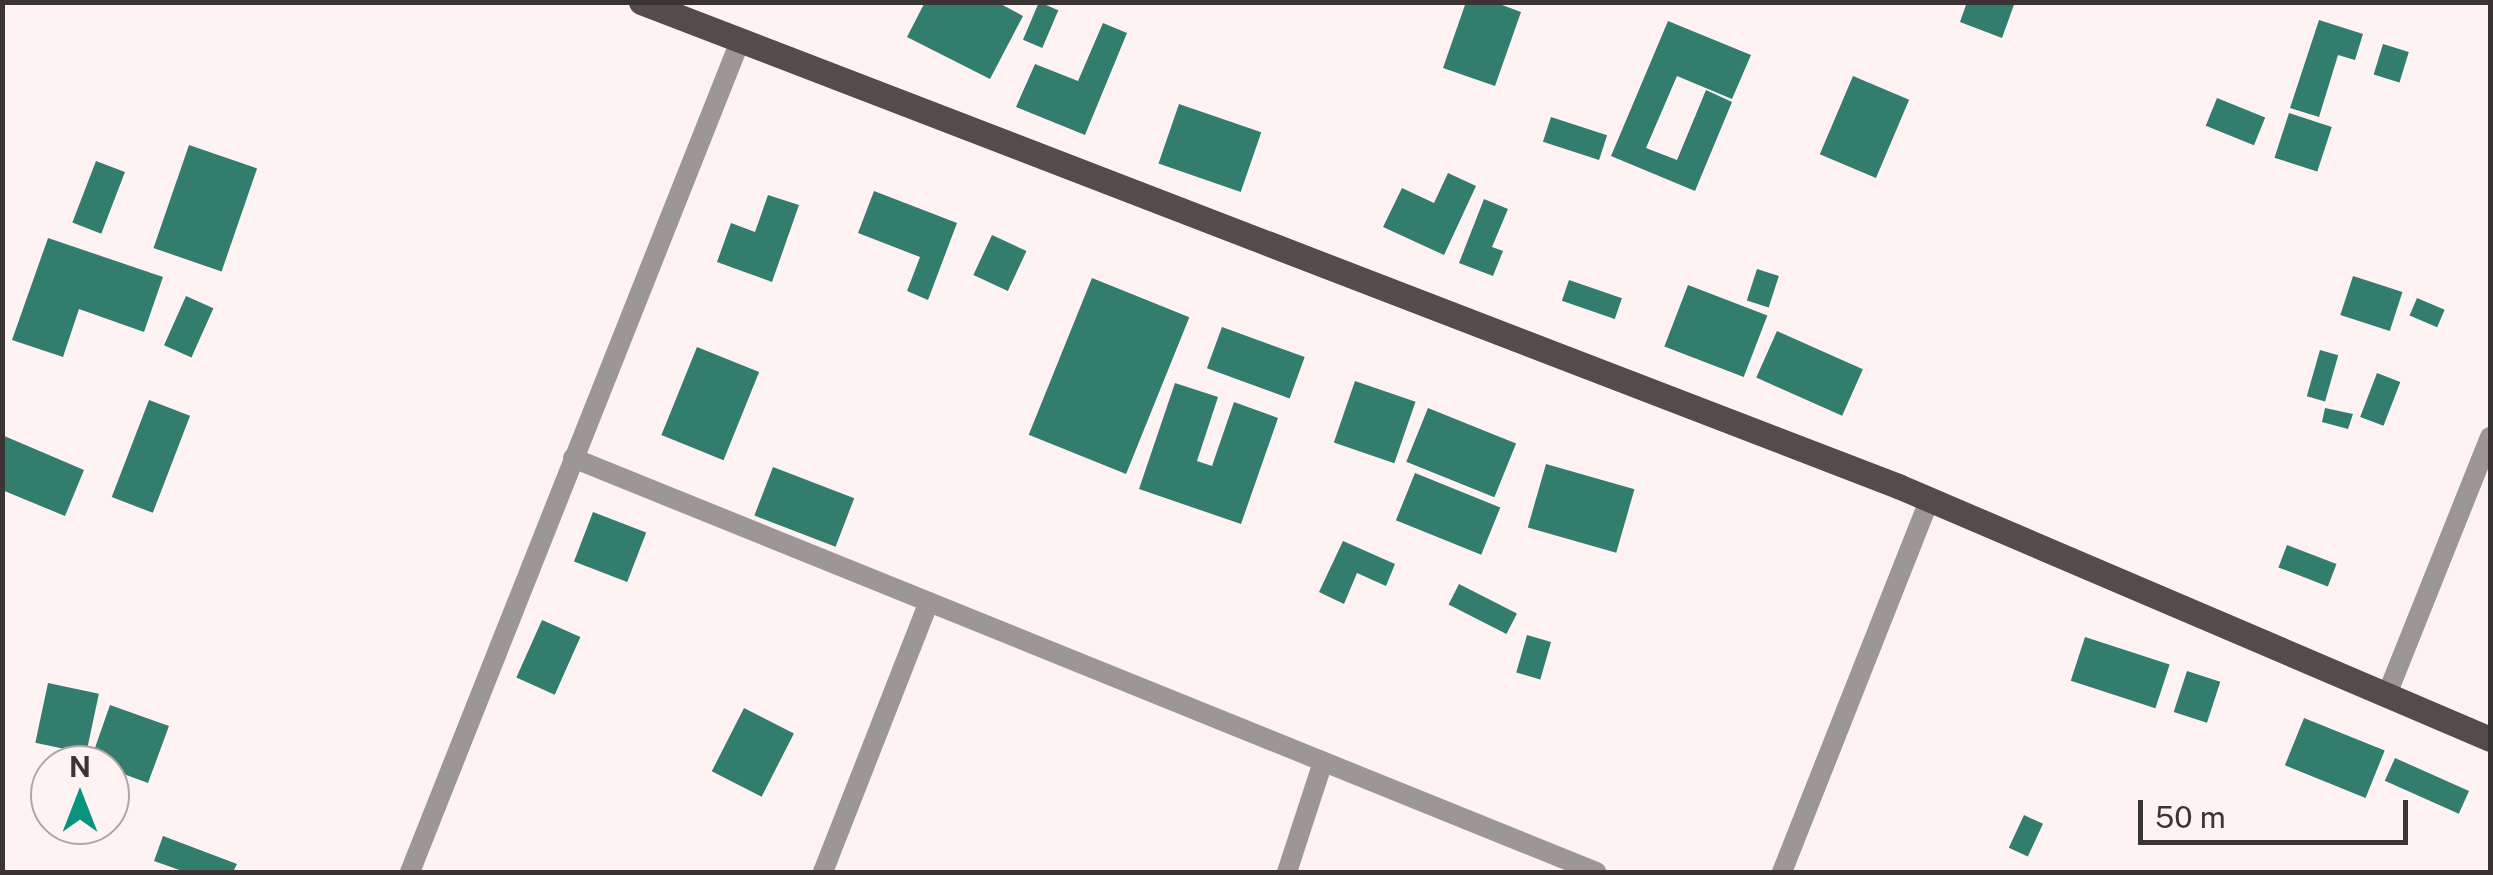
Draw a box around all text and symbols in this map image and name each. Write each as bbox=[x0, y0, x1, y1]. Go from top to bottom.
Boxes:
north arrow bbox=[30, 745, 130, 845]
text: N bbox=[69, 750, 91, 783]
scale bar bbox=[2143, 780, 2413, 842]
text: 50 m bbox=[2155, 799, 2226, 835]

